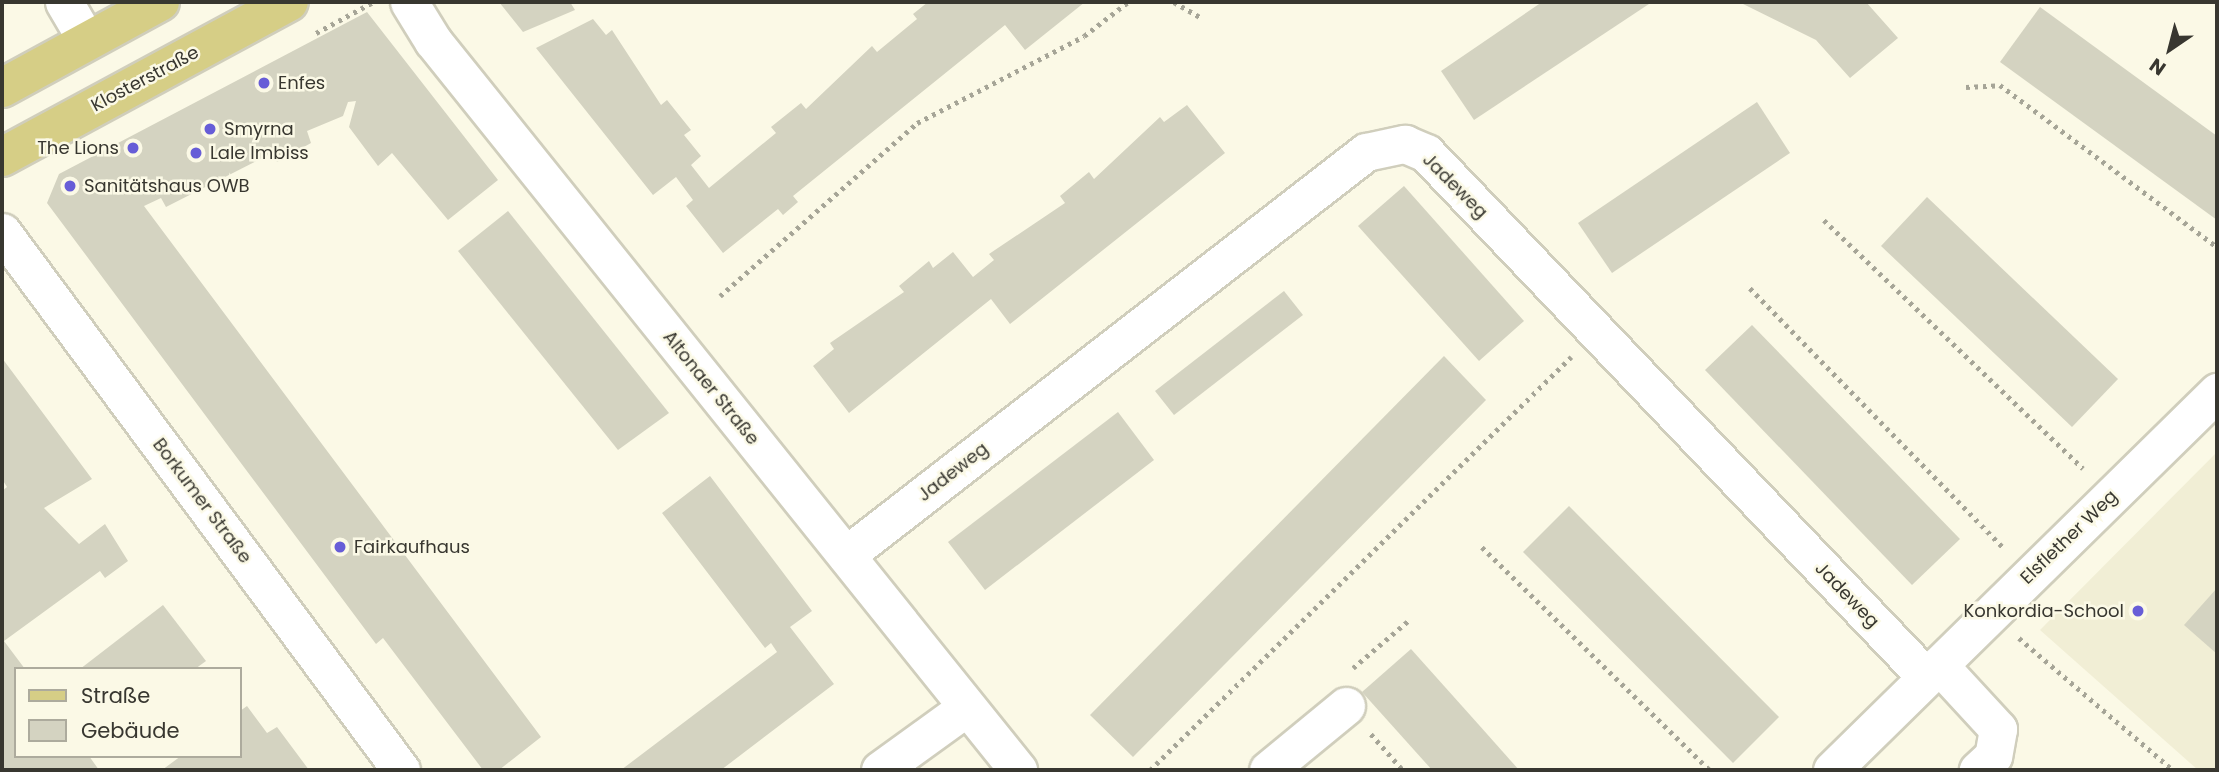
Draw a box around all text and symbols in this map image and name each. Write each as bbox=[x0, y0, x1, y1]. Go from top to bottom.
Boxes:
north arrow bbox=[2135, 14, 2205, 84]
street label: Klosterstraße bbox=[87, 42, 203, 116]
text: N bbox=[2144, 51, 2171, 82]
place label: Enfes bbox=[278, 72, 325, 94]
marker: Enfes bbox=[256, 75, 272, 91]
place label: Smyrna bbox=[224, 118, 294, 140]
marker: Smyrna bbox=[202, 121, 218, 137]
place label: The Lions bbox=[37, 137, 119, 159]
marker: The Lions bbox=[125, 140, 141, 156]
place label: Lale Imbiss bbox=[210, 142, 309, 164]
marker: Lale Imbiss bbox=[188, 145, 204, 161]
street label: Jadeweg bbox=[1418, 149, 1492, 223]
place label: Sanitätshaus OWB bbox=[84, 175, 250, 197]
marker: Sanitätshaus OWB bbox=[62, 178, 78, 194]
street label: Altonaer Straße bbox=[658, 327, 764, 449]
street label: Borkumer Straße bbox=[148, 434, 256, 568]
street label: Jadeweg bbox=[914, 438, 992, 506]
street label: Elsflether Weg bbox=[2016, 485, 2122, 589]
place label: Fairkaufhaus bbox=[354, 536, 470, 558]
marker: Fairkaufhaus bbox=[332, 539, 348, 555]
street label: Jadeweg bbox=[1810, 558, 1884, 632]
place label: Konkordia-School bbox=[1964, 600, 2124, 622]
marker: Konkordia-School bbox=[2130, 603, 2146, 619]
legend bbox=[14, 667, 242, 758]
text: Straße bbox=[81, 681, 150, 710]
text: Gebäude bbox=[81, 716, 179, 745]

